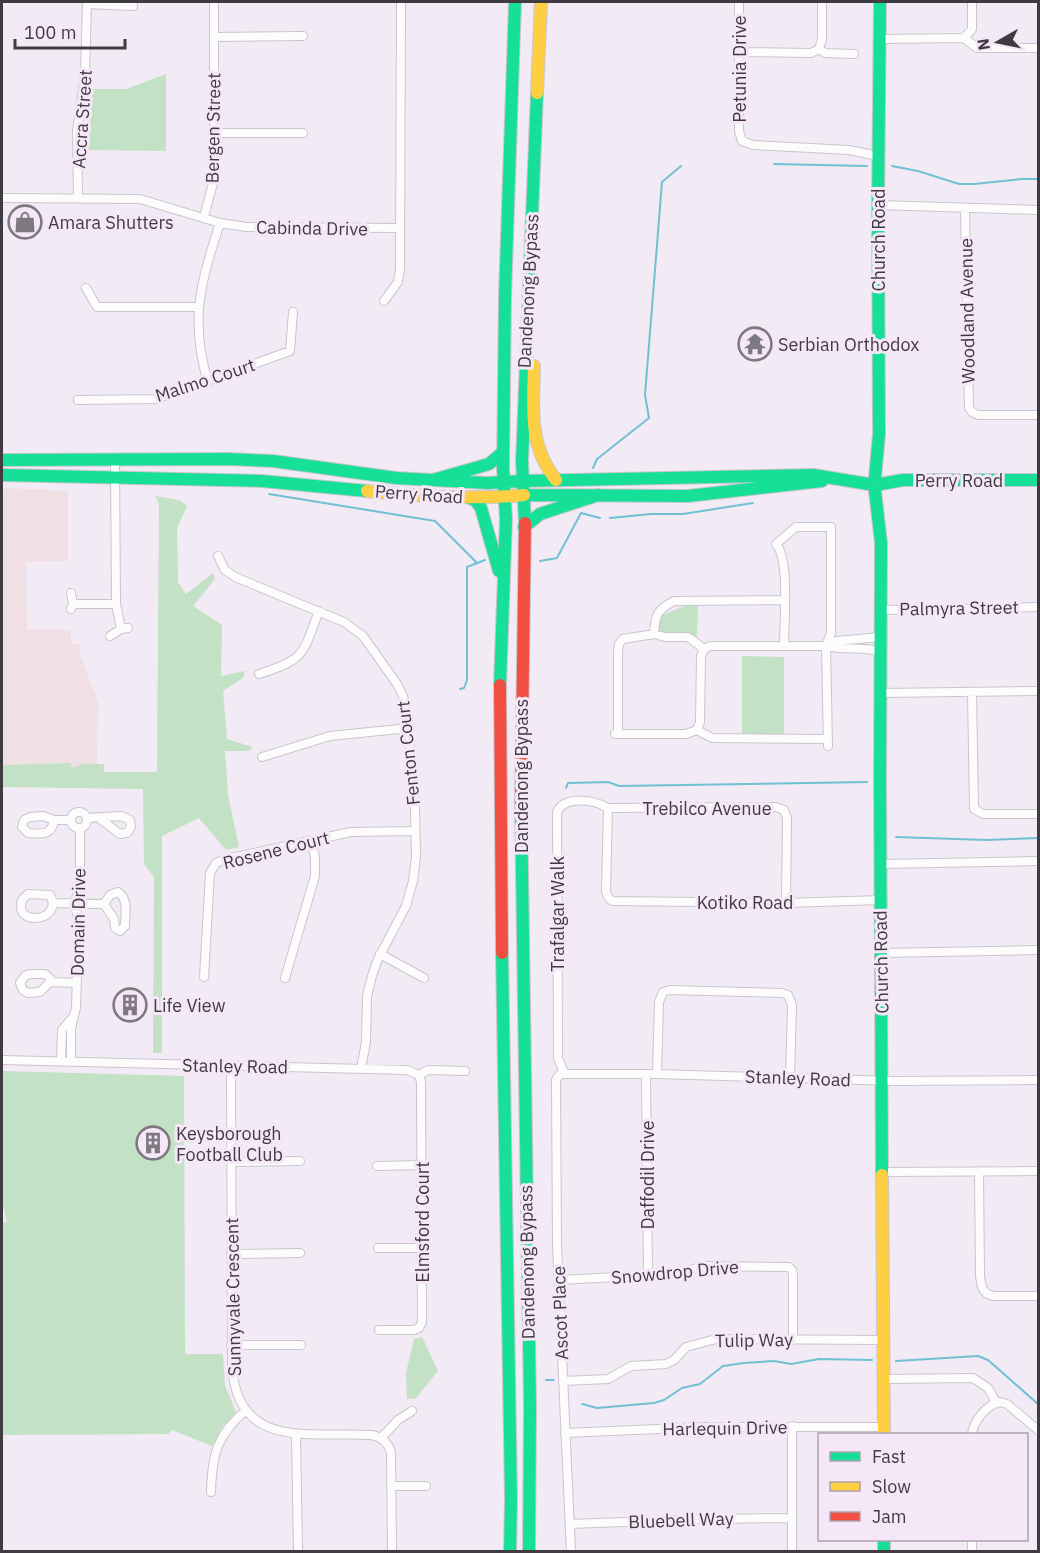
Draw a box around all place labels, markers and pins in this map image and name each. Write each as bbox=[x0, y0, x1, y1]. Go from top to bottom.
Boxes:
shop icon: Amara Shutters bbox=[7, 204, 43, 240]
place label: Amara Shutters bbox=[48, 211, 174, 234]
temple icon: Serbian Orthodox bbox=[737, 326, 773, 362]
place label: Serbian Orthodox bbox=[778, 333, 919, 356]
building icon: Life View bbox=[112, 987, 148, 1023]
place label: Life View bbox=[153, 994, 226, 1017]
place label: Keysborough Football Club bbox=[176, 1122, 283, 1166]
building icon: Keysborough Football Club bbox=[135, 1125, 171, 1161]

